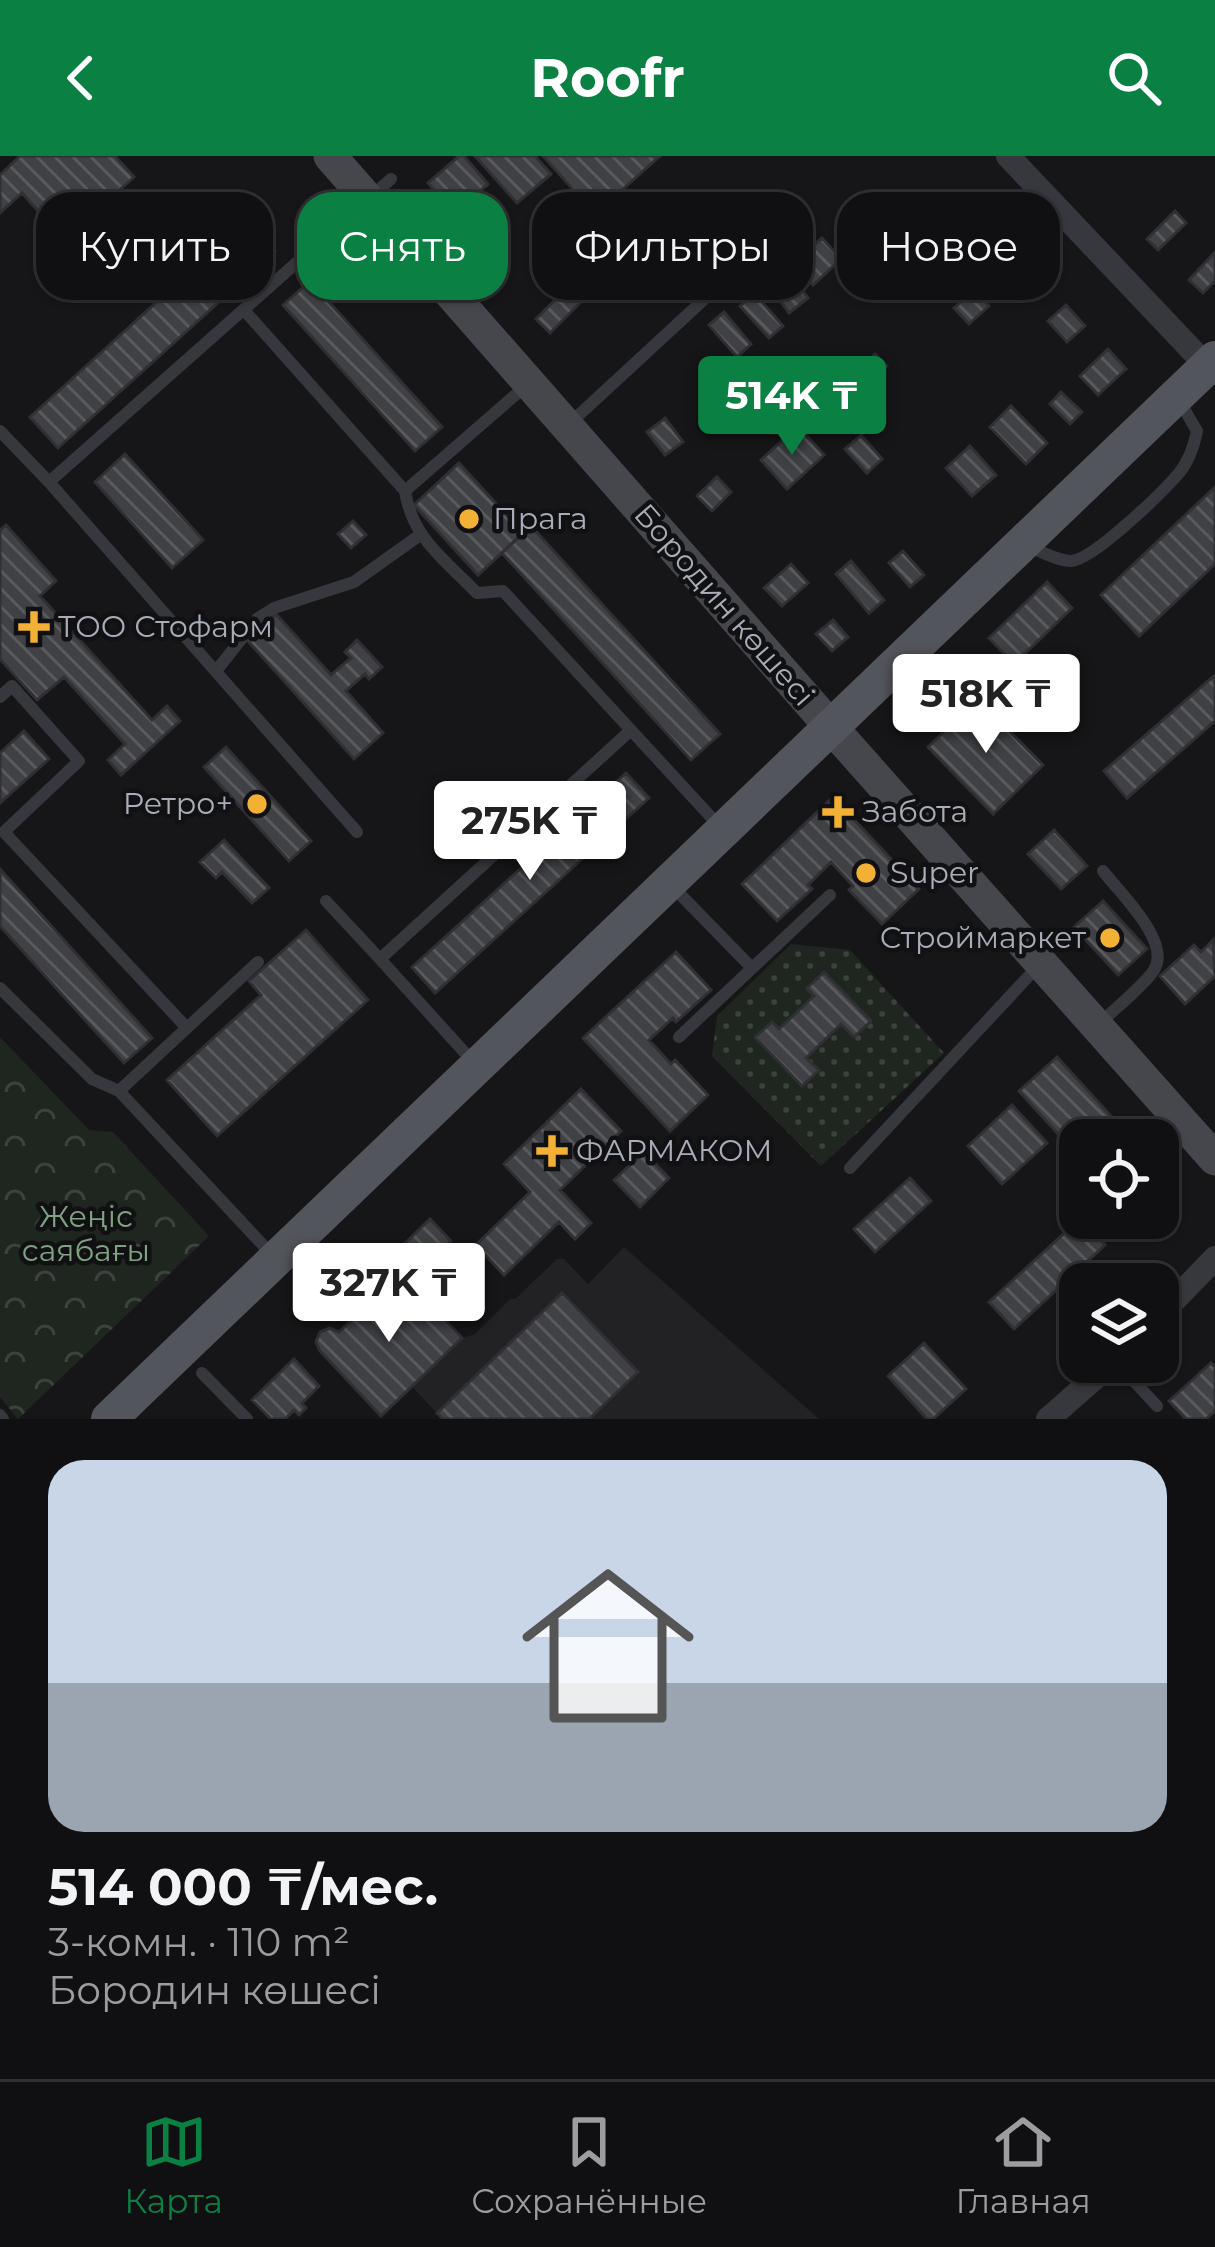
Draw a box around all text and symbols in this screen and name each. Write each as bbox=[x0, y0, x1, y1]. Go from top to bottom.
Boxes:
icon: back bbox=[48, 45, 114, 111]
text: Roofr bbox=[530, 45, 685, 111]
icon: search bbox=[1101, 45, 1167, 111]
chip: Купить bbox=[36, 192, 273, 300]
chip: Снять bbox=[297, 192, 508, 300]
chip: Фильтры bbox=[532, 192, 813, 300]
chip: Новое bbox=[837, 192, 1060, 300]
pin: 514K ₸ bbox=[694, 356, 890, 458]
text: 514K ₸ bbox=[725, 371, 859, 419]
street label: Бородин көшесі bbox=[626, 496, 822, 713]
place label: Прага bbox=[493, 500, 587, 537]
marker: Прага bbox=[456, 506, 482, 532]
place label: ТОО Стофарм bbox=[58, 608, 273, 645]
marker: ТОО Стофарм bbox=[21, 614, 47, 640]
pin: 518K ₸ bbox=[888, 654, 1084, 756]
text: 518K ₸ bbox=[920, 669, 1052, 717]
pin: 275K ₸ bbox=[432, 781, 628, 883]
place label: Ретро+ bbox=[123, 785, 233, 822]
marker: Ретро+ bbox=[244, 791, 270, 817]
place label: Забота bbox=[862, 793, 968, 830]
text: 275K ₸ bbox=[461, 796, 599, 844]
marker: Забота bbox=[825, 799, 851, 825]
place label: Super bbox=[890, 854, 979, 891]
marker: Super bbox=[853, 860, 879, 886]
place label: Строймаркет bbox=[880, 919, 1087, 956]
marker: Строймаркет bbox=[1097, 925, 1123, 951]
map controls bbox=[1059, 1119, 1179, 1383]
button: locate bbox=[1059, 1119, 1179, 1239]
place label: ФАРМАКОМ bbox=[576, 1132, 772, 1169]
marker: ФАРМАКОМ bbox=[539, 1138, 565, 1164]
park label: Жеңіс саябағы bbox=[22, 1198, 150, 1269]
pin: 327K ₸ bbox=[291, 1243, 487, 1345]
text: 327K ₸ bbox=[320, 1258, 458, 1306]
button: layers bbox=[1059, 1263, 1179, 1383]
icon: home bbox=[500, 1538, 716, 1754]
text: 514 000 ₸/мес. bbox=[48, 1856, 438, 1918]
text: 3-комн. · 110 m² bbox=[48, 1918, 350, 1966]
text: Бородин көшесі bbox=[48, 1966, 381, 2014]
tab: Карта bbox=[124, 2109, 223, 2221]
tab: Сохранённые bbox=[471, 2109, 707, 2221]
tab: Главная bbox=[955, 2109, 1091, 2221]

